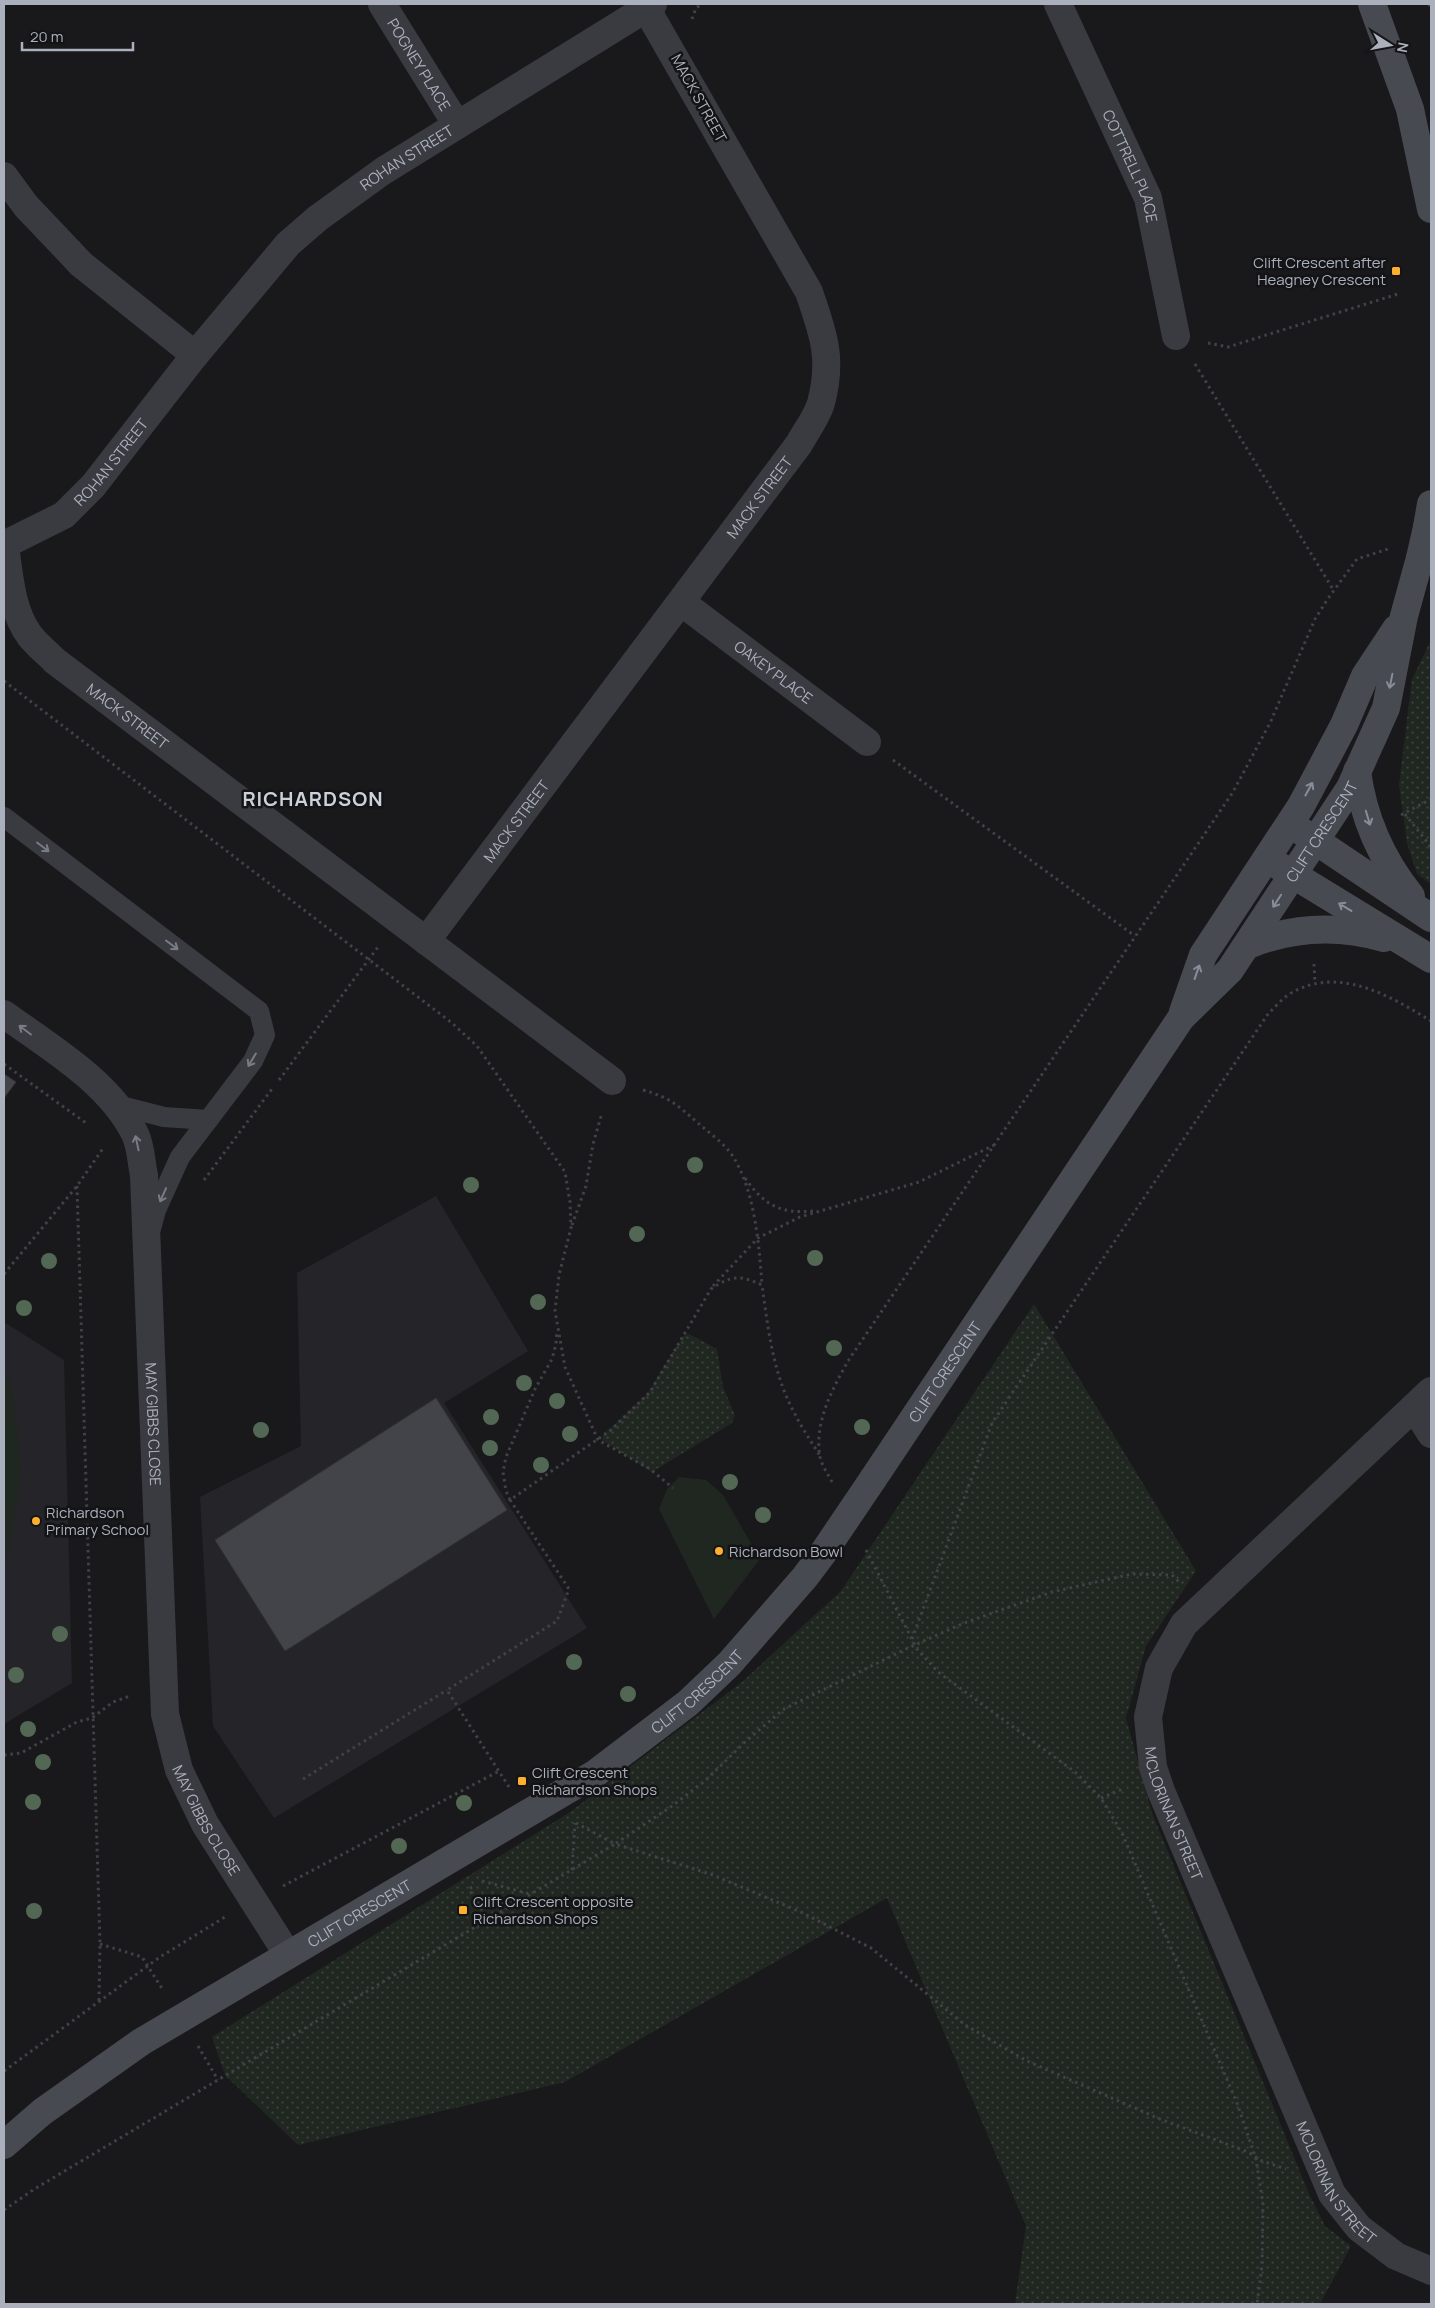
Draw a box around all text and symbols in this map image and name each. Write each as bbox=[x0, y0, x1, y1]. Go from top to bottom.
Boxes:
street label: POGNEY PLACE bbox=[383, 14, 456, 115]
scale bar bbox=[22, 20, 134, 52]
north arrow bbox=[1365, 20, 1415, 70]
text: 20 m bbox=[30, 26, 63, 47]
text: N bbox=[1393, 41, 1414, 54]
street label: MACK STREET bbox=[666, 50, 732, 146]
street label: COTTRELL PLACE bbox=[1098, 106, 1163, 224]
street label: ROHAN STREET bbox=[355, 120, 457, 195]
place label: Clift Crescent after Heagney Crescent bbox=[1253, 252, 1387, 290]
marker: Clift Crescent after Heagney Crescent bbox=[1390, 265, 1402, 277]
street label: ROHAN STREET bbox=[69, 414, 153, 510]
street label: MACK STREET bbox=[721, 452, 797, 543]
street label: OAKEY PLACE bbox=[730, 635, 817, 708]
one-way arrow bbox=[1386, 672, 1396, 688]
street label: MACK STREET bbox=[82, 678, 173, 754]
street label: MACK STREET bbox=[478, 776, 554, 866]
street label: CLIFT CRESCENT bbox=[1280, 778, 1362, 886]
one-way arrow bbox=[1304, 782, 1314, 797]
district label: RICHARDSON bbox=[242, 785, 384, 812]
one-way arrow bbox=[1364, 810, 1374, 826]
one-way arrow bbox=[36, 841, 49, 852]
one-way arrow bbox=[1271, 894, 1282, 908]
one-way arrow bbox=[1338, 901, 1352, 911]
one-way arrow bbox=[165, 940, 179, 950]
one-way arrow bbox=[1193, 965, 1202, 981]
one-way arrow bbox=[18, 1025, 32, 1035]
one-way arrow bbox=[247, 1053, 257, 1067]
one-way arrow bbox=[132, 1136, 142, 1152]
one-way arrow bbox=[157, 1187, 167, 1202]
street label: CLIFT CRESCENT bbox=[903, 1317, 986, 1426]
street label: MAY GIBBS CLOSE bbox=[141, 1362, 167, 1486]
place label: Richardson Primary School bbox=[46, 1502, 149, 1540]
marker: Richardson Primary School bbox=[30, 1515, 42, 1527]
place label: Richardson Bowl bbox=[729, 1541, 843, 1562]
marker: Richardson Bowl bbox=[713, 1545, 725, 1557]
street label: CLIFT CRESCENT bbox=[646, 1645, 748, 1738]
street label: MCLORINAN STREET bbox=[1141, 1746, 1208, 1883]
street label: MAY GIBBS CLOSE bbox=[168, 1761, 245, 1879]
place label: Clift Crescent Richardson Shops bbox=[532, 1762, 657, 1800]
marker: Clift Crescent Richardson Shops bbox=[516, 1775, 528, 1787]
street label: CLIFT CRESCENT bbox=[303, 1874, 415, 1952]
place label: Clift Crescent opposite Richardson Shops bbox=[473, 1891, 634, 1929]
marker: Clift Crescent opposite Richardson Shops bbox=[457, 1904, 469, 1916]
street label: MCLORINAN STREET bbox=[1292, 2118, 1381, 2248]

